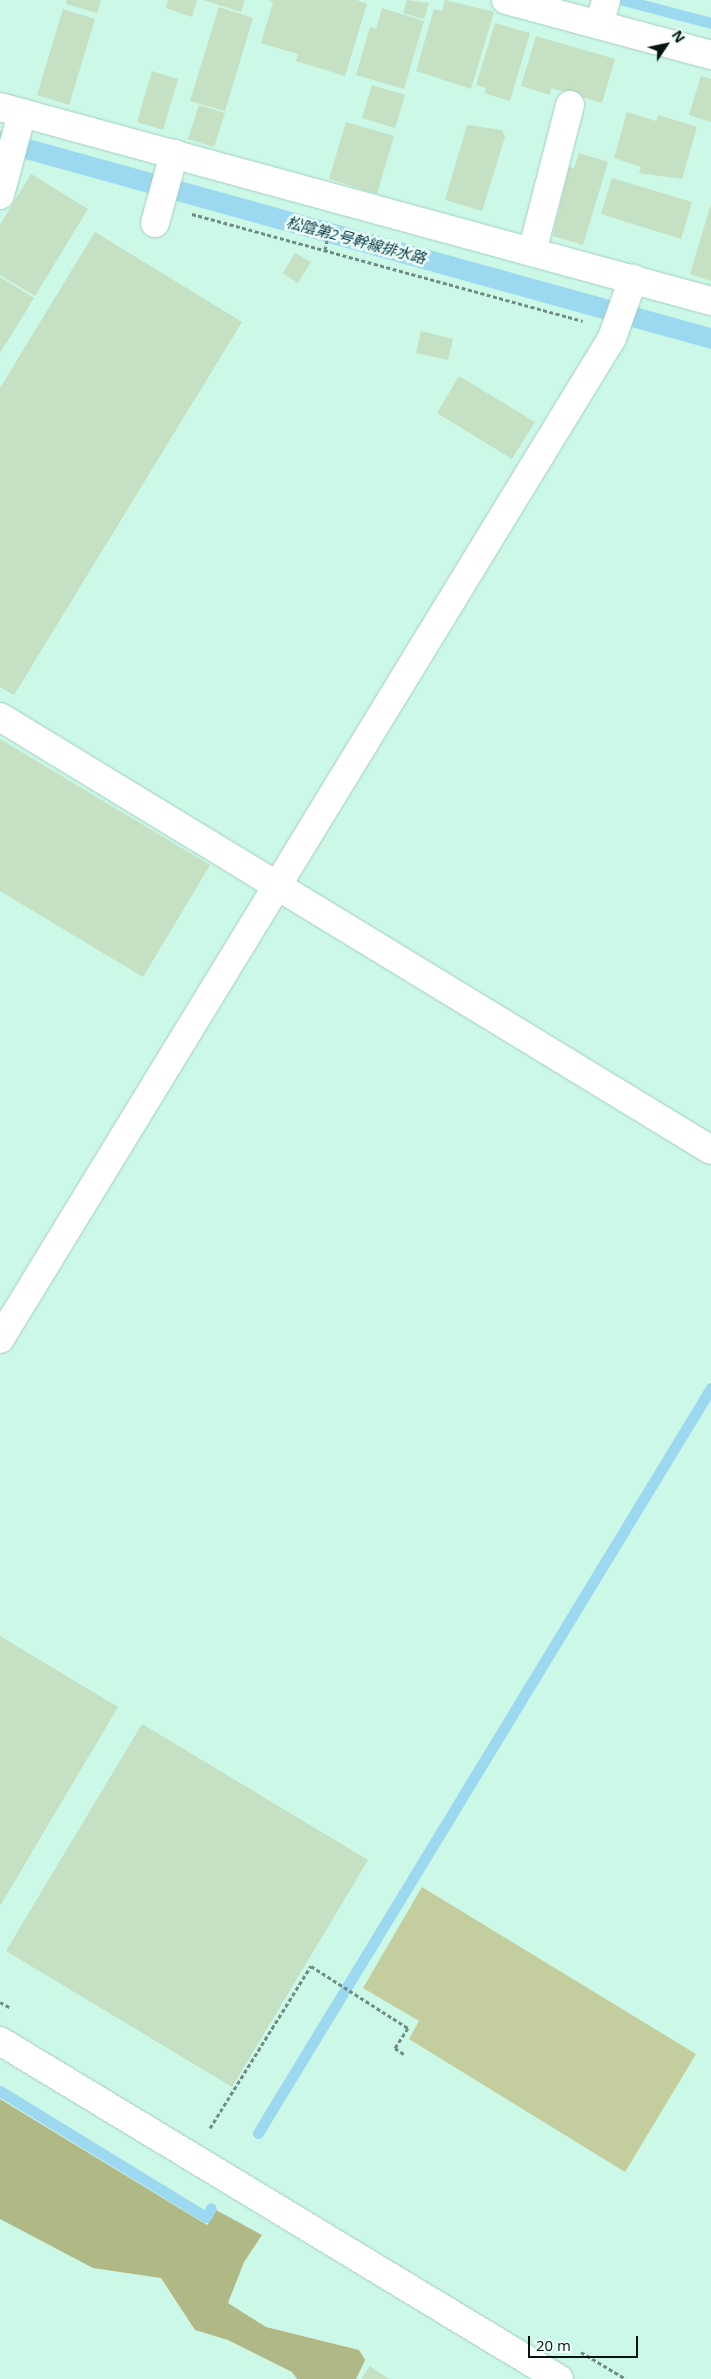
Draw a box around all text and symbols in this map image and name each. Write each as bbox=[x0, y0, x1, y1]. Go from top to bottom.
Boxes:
north arrow bbox=[641, 20, 691, 70]
text: N bbox=[668, 26, 690, 46]
water label: 松陰第2号幹線排水路 bbox=[284, 213, 428, 267]
scale bar bbox=[531, 2326, 641, 2358]
text: 20 m bbox=[536, 2335, 571, 2355]

